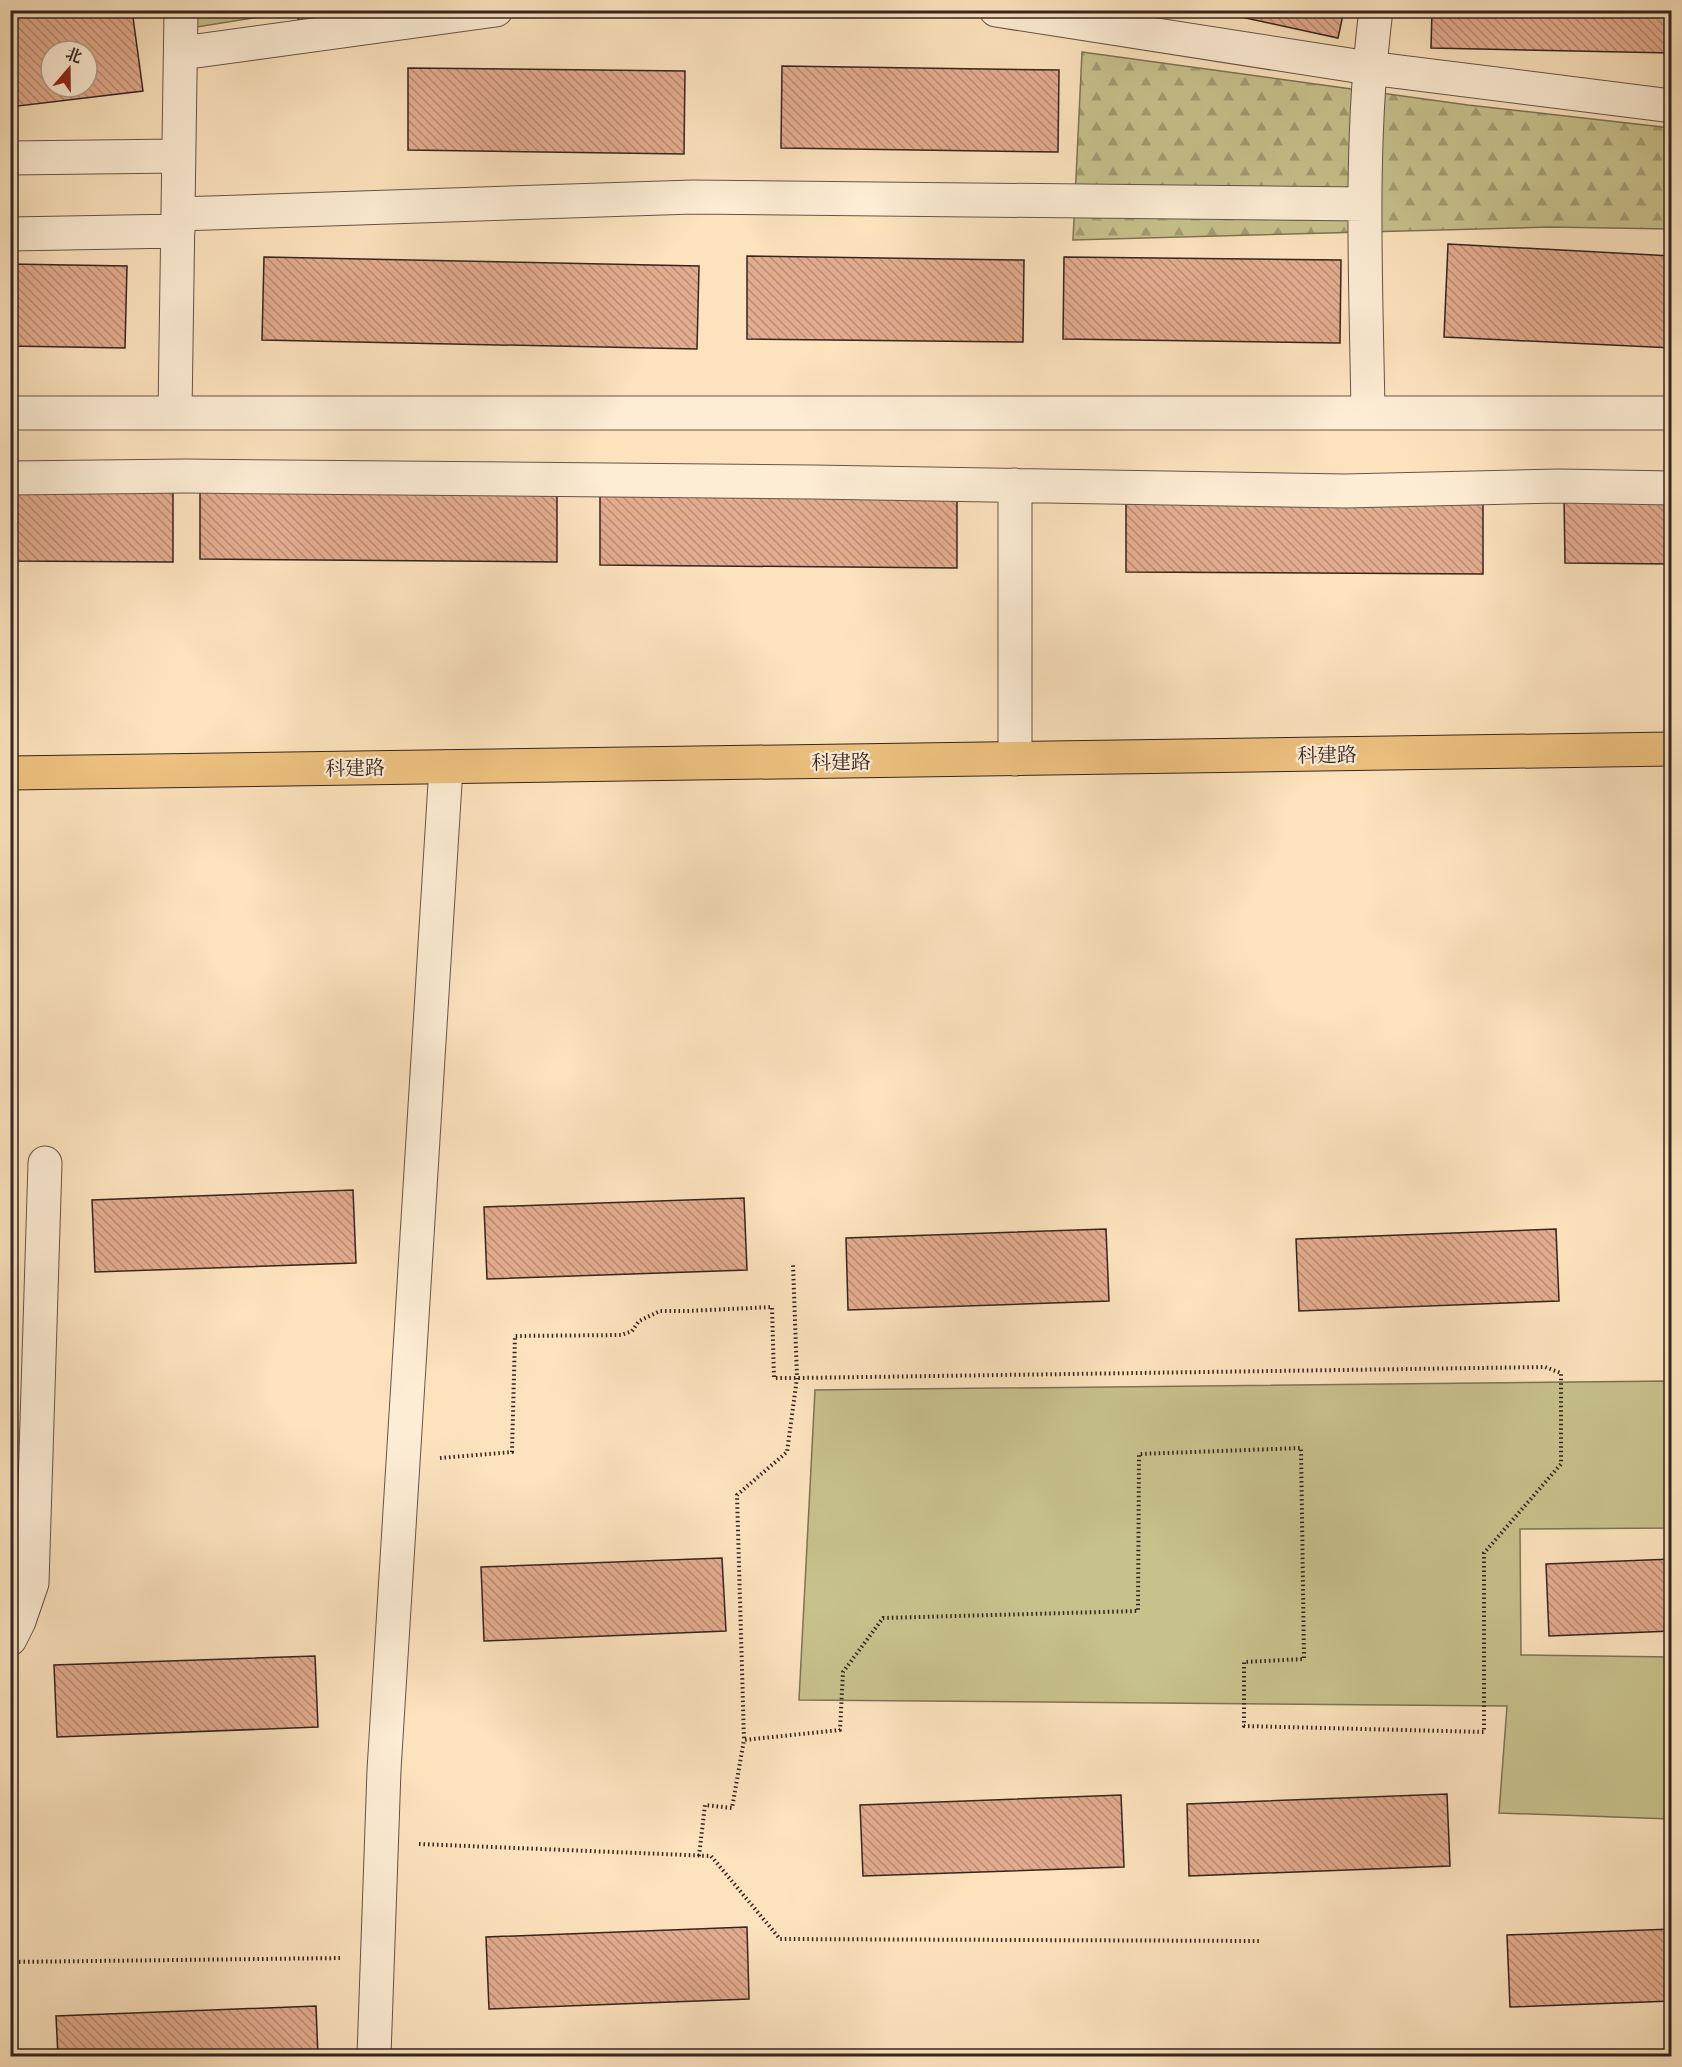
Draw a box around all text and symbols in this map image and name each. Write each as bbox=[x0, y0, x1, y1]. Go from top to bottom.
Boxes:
north arrow bbox=[39, 39, 99, 99]
text: 北 bbox=[63, 44, 85, 68]
street label: 科建路 bbox=[1297, 742, 1357, 769]
street label: 科建路 bbox=[811, 749, 871, 776]
street label: 科建路 bbox=[325, 755, 385, 782]

